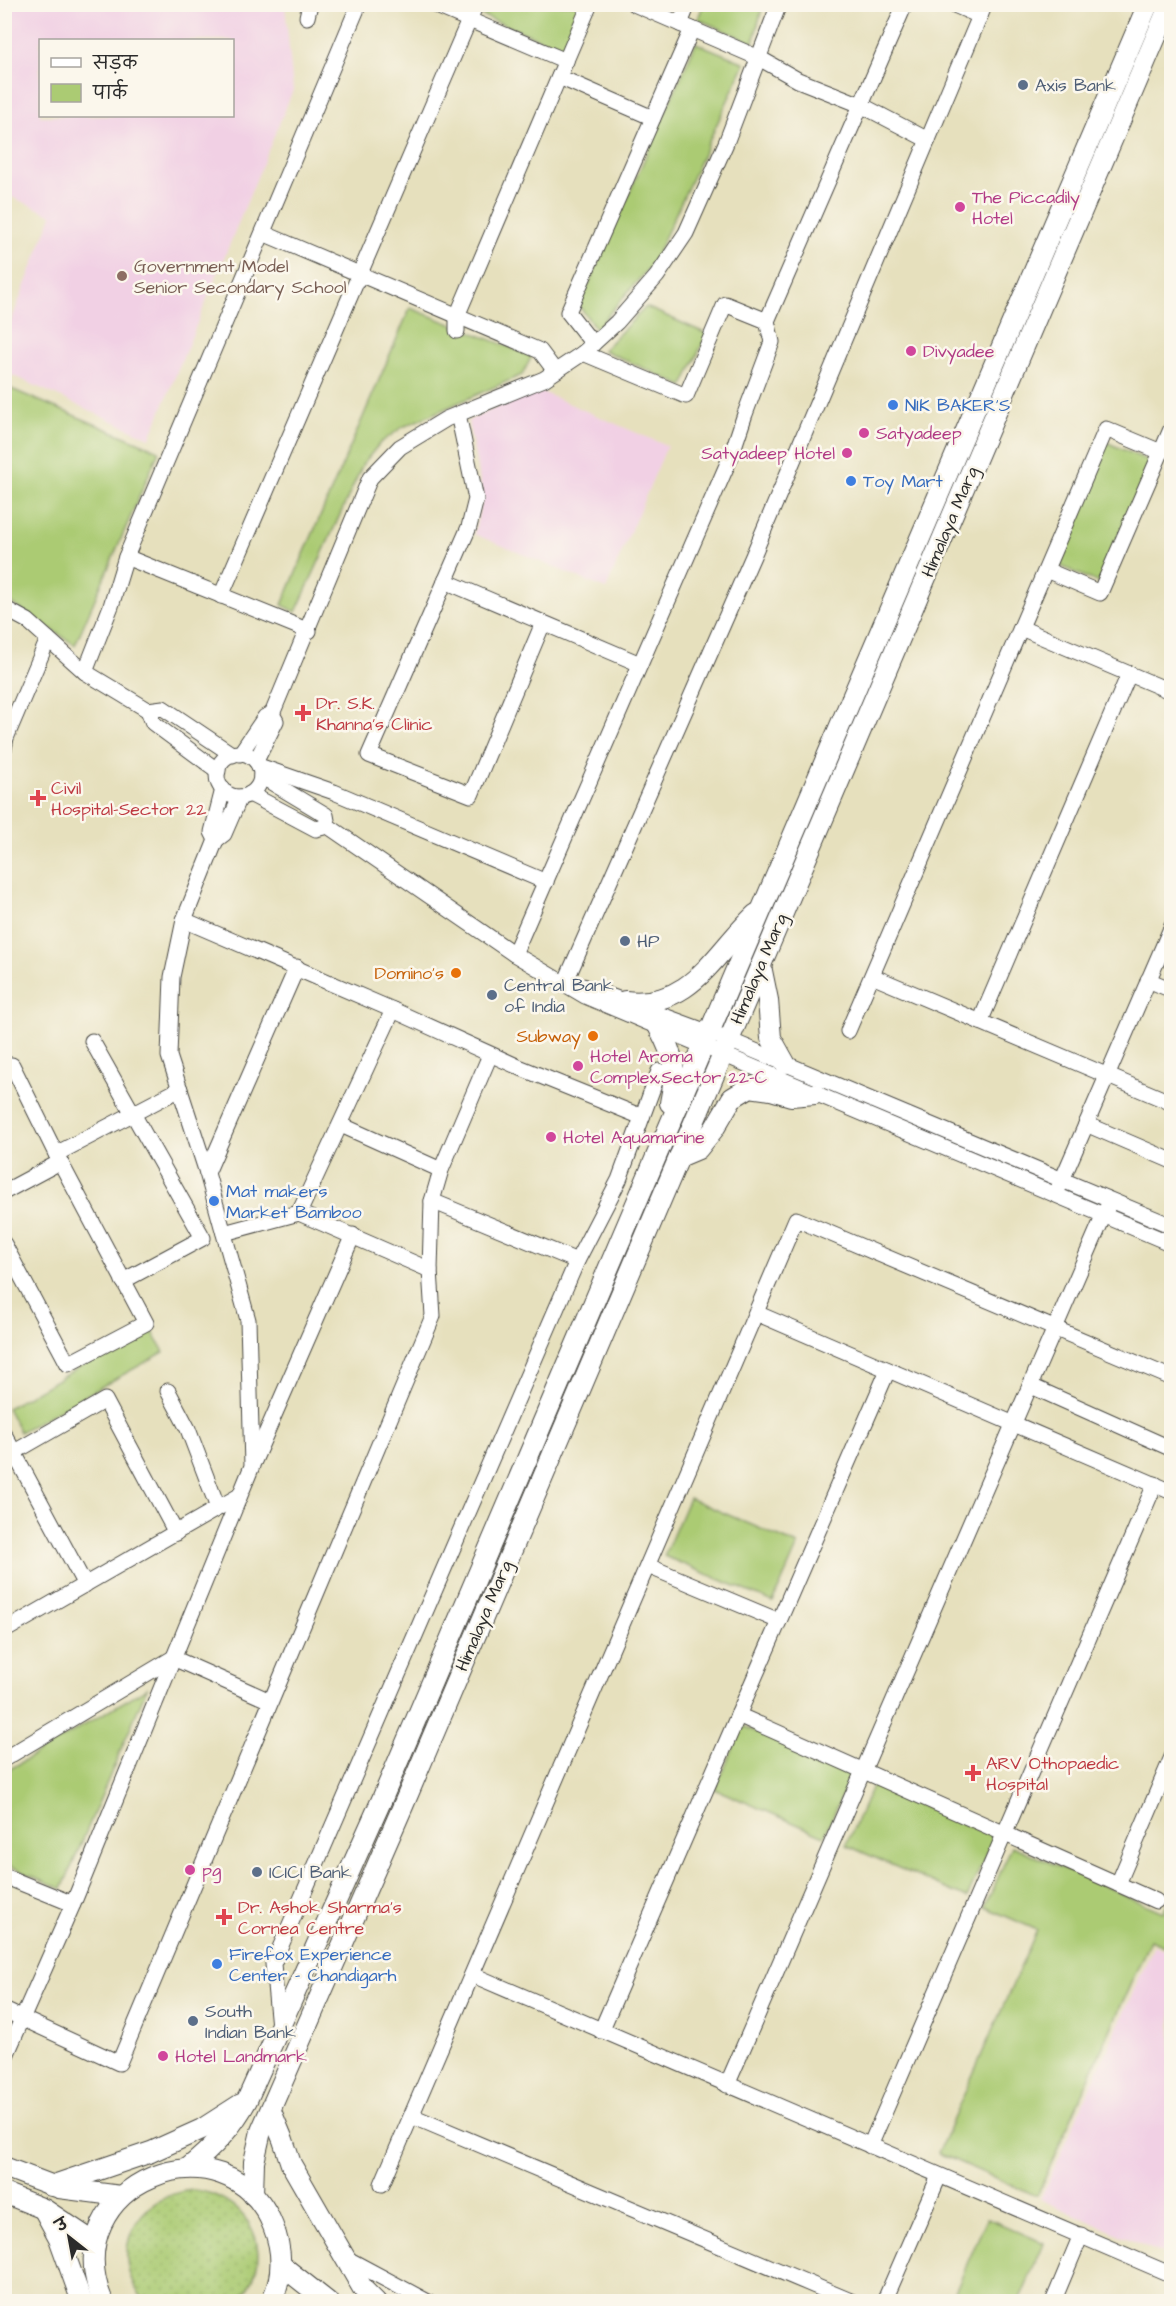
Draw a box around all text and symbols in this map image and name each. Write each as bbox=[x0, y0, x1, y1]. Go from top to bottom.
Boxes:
legend bbox=[39, 39, 234, 117]
text: सड़क bbox=[92, 51, 138, 76]
place label: Axis Bank bbox=[1035, 73, 1116, 98]
marker: Axis Bank bbox=[1016, 78, 1030, 92]
text: पार्क bbox=[92, 79, 128, 106]
place label: The Piccadily Hotel bbox=[972, 185, 1080, 231]
marker: The Piccadily Hotel bbox=[953, 200, 967, 214]
place label: Government Model Senior Secondary School bbox=[134, 254, 347, 301]
marker: Government Model Senior Secondary School bbox=[115, 269, 129, 283]
place label: Divyadee bbox=[923, 339, 995, 365]
marker: Divyadee bbox=[904, 344, 918, 358]
place label: NIK BAKER'S bbox=[905, 393, 1010, 418]
marker: NIK BAKER'S bbox=[886, 398, 900, 412]
place label: Satyadeep bbox=[876, 421, 962, 447]
marker: Satyadeep bbox=[857, 426, 871, 440]
place label: Satyadeep Hotel bbox=[701, 441, 835, 467]
marker: Satyadeep Hotel bbox=[840, 446, 854, 460]
street label: Himalaya Marg bbox=[915, 463, 986, 582]
place label: Toy Mart bbox=[863, 469, 943, 495]
marker: Toy Mart bbox=[844, 474, 858, 488]
place label: Dr. S.K. Khanna's Clinic bbox=[316, 691, 433, 737]
marker: Dr. S.K. Khanna's Clinic bbox=[294, 704, 312, 722]
place label: Civil Hospital-Sector 22 bbox=[51, 776, 207, 822]
marker: Civil Hospital-Sector 22 bbox=[29, 789, 47, 807]
street label: Himalaya Marg bbox=[724, 910, 795, 1029]
place label: HP bbox=[637, 929, 660, 954]
marker: HP bbox=[618, 934, 632, 948]
place label: Domino's bbox=[374, 961, 444, 986]
marker: Domino's bbox=[449, 966, 463, 980]
place label: Central Bank of India bbox=[504, 973, 614, 1019]
marker: Central Bank of India bbox=[485, 988, 499, 1002]
place label: Subway bbox=[517, 1024, 581, 1050]
marker: Subway bbox=[586, 1029, 600, 1043]
place label: Hotel Aroma Complex,Sector 22-C bbox=[590, 1044, 768, 1090]
marker: Hotel Aroma Complex,Sector 22-C bbox=[571, 1059, 585, 1073]
place label: Hotel Aquamarine bbox=[563, 1125, 705, 1150]
marker: Hotel Aquamarine bbox=[544, 1130, 558, 1144]
place label: Mat makers Market Bamboo bbox=[226, 1179, 362, 1225]
marker: Mat makers Market Bamboo bbox=[207, 1194, 221, 1208]
street label: Himalaya Marg bbox=[449, 1557, 520, 1676]
place label: ARV Othopaedic Hospital bbox=[986, 1751, 1120, 1797]
marker: ARV Othopaedic Hospital bbox=[964, 1764, 982, 1782]
place label: pg bbox=[202, 1858, 221, 1884]
place label: ICICI Bank bbox=[269, 1860, 352, 1885]
marker: pg bbox=[183, 1863, 197, 1877]
marker: ICICI Bank bbox=[250, 1865, 264, 1879]
place label: Dr. Ashok Sharma's Cornea Centre bbox=[238, 1895, 402, 1941]
marker: Dr. Ashok Sharma's Cornea Centre bbox=[215, 1908, 233, 1926]
place label: Firefox Experience Center - Chandigarh bbox=[229, 1942, 397, 1989]
marker: Firefox Experience Center - Chandigarh bbox=[210, 1957, 224, 1971]
place label: South Indian Bank bbox=[205, 1999, 296, 2045]
marker: South Indian Bank bbox=[186, 2014, 200, 2028]
place label: Hotel Landmark bbox=[175, 2044, 307, 2069]
marker: Hotel Landmark bbox=[156, 2049, 170, 2063]
north arrow bbox=[39, 2207, 99, 2267]
text: उ bbox=[50, 2212, 73, 2238]

